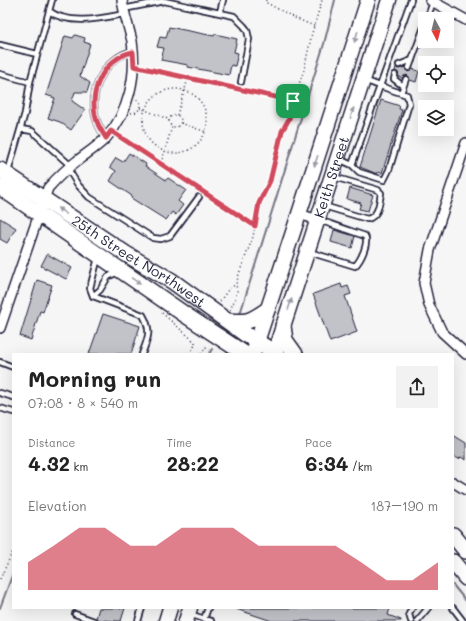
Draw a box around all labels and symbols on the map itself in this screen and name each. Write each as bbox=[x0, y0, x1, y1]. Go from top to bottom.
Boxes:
north arrow bbox=[418, 12, 454, 48]
one-way arrow bbox=[353, 31, 359, 43]
pin bbox=[276, 84, 310, 118]
one-way arrow bbox=[349, 107, 355, 119]
street label: Keith Street bbox=[309, 134, 353, 220]
one-way arrow bbox=[313, 155, 319, 167]
one-way arrow bbox=[56, 208, 67, 215]
street label: 25th Street Northwest bbox=[68, 211, 210, 311]
one-way arrow bbox=[131, 277, 141, 285]
one-way arrow bbox=[288, 297, 294, 309]

